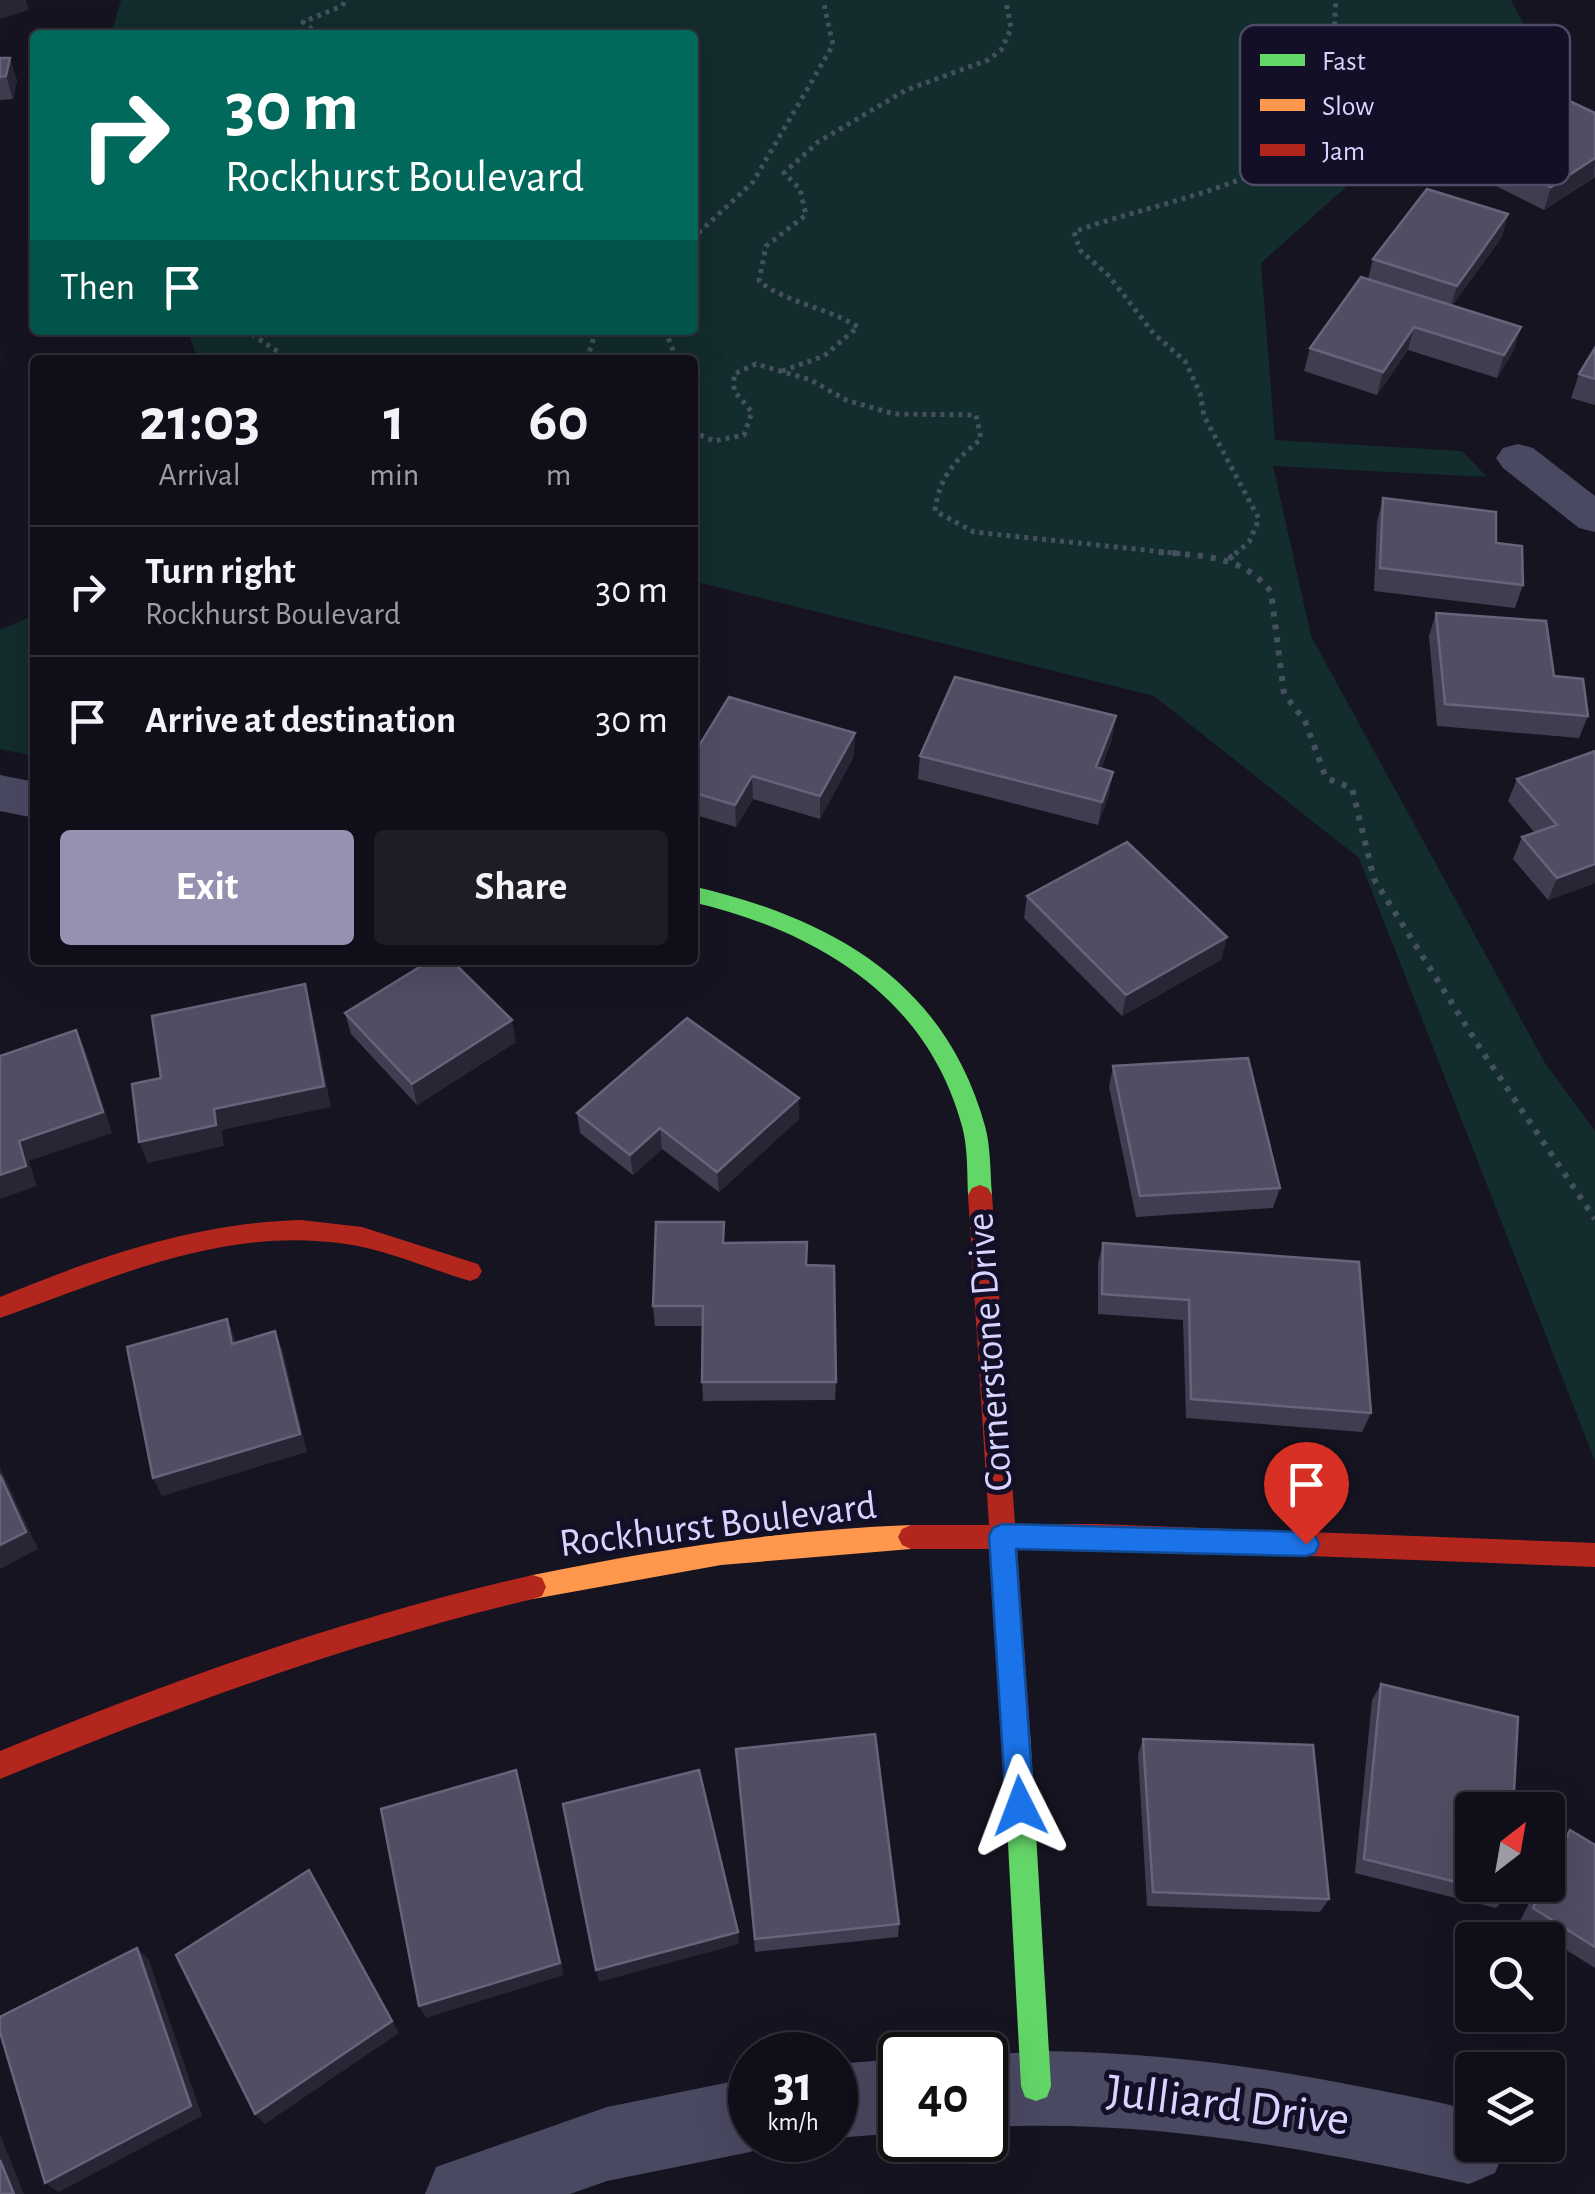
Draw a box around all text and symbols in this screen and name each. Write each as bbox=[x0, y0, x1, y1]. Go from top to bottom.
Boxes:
legend bbox=[1240, 25, 1570, 185]
text: Fast bbox=[1322, 48, 1366, 76]
icon: right bbox=[60, 70, 190, 200]
text: 30 m bbox=[225, 73, 359, 143]
text: Slow bbox=[1322, 93, 1374, 121]
text: Jam bbox=[1322, 138, 1365, 166]
text: Rockhurst Boulevard bbox=[225, 155, 584, 200]
icon: arrive bbox=[155, 260, 210, 315]
text: Then bbox=[60, 269, 135, 307]
text: 21:03 bbox=[139, 391, 260, 451]
text: 1 bbox=[383, 391, 405, 451]
text: 60 bbox=[528, 391, 589, 451]
text: Arrival bbox=[159, 459, 241, 491]
text: min bbox=[369, 459, 419, 491]
text: m bbox=[546, 459, 571, 491]
text: Turn right bbox=[145, 553, 295, 591]
icon: right bbox=[60, 564, 115, 619]
text: 30 m bbox=[596, 572, 668, 610]
text: Rockhurst Boulevard bbox=[145, 598, 400, 630]
icon: arrive bbox=[60, 694, 115, 749]
text: Arrive at destination bbox=[145, 702, 456, 740]
text: 30 m bbox=[596, 702, 668, 740]
button: Exit bbox=[60, 830, 354, 945]
button: Share bbox=[374, 830, 668, 945]
street label: Cornerstone Drive bbox=[960, 1211, 1020, 1493]
pin bbox=[1264, 1442, 1349, 1545]
icon: arrive bbox=[1279, 1457, 1334, 1512]
street label: Rockhurst Boulevard bbox=[557, 1486, 879, 1564]
position arrow bbox=[968, 1754, 1072, 1858]
north arrow bbox=[1455, 1792, 1565, 1902]
map controls bbox=[1455, 1792, 1565, 2162]
button: search bbox=[1455, 1922, 1565, 2032]
speed limit sign: 40 bbox=[878, 2032, 1008, 2162]
button: layers bbox=[1455, 2052, 1565, 2162]
text: 31 bbox=[773, 2060, 813, 2110]
street label: Julliard Drive bbox=[1104, 2067, 1352, 2145]
text: km/h bbox=[767, 2110, 819, 2135]

